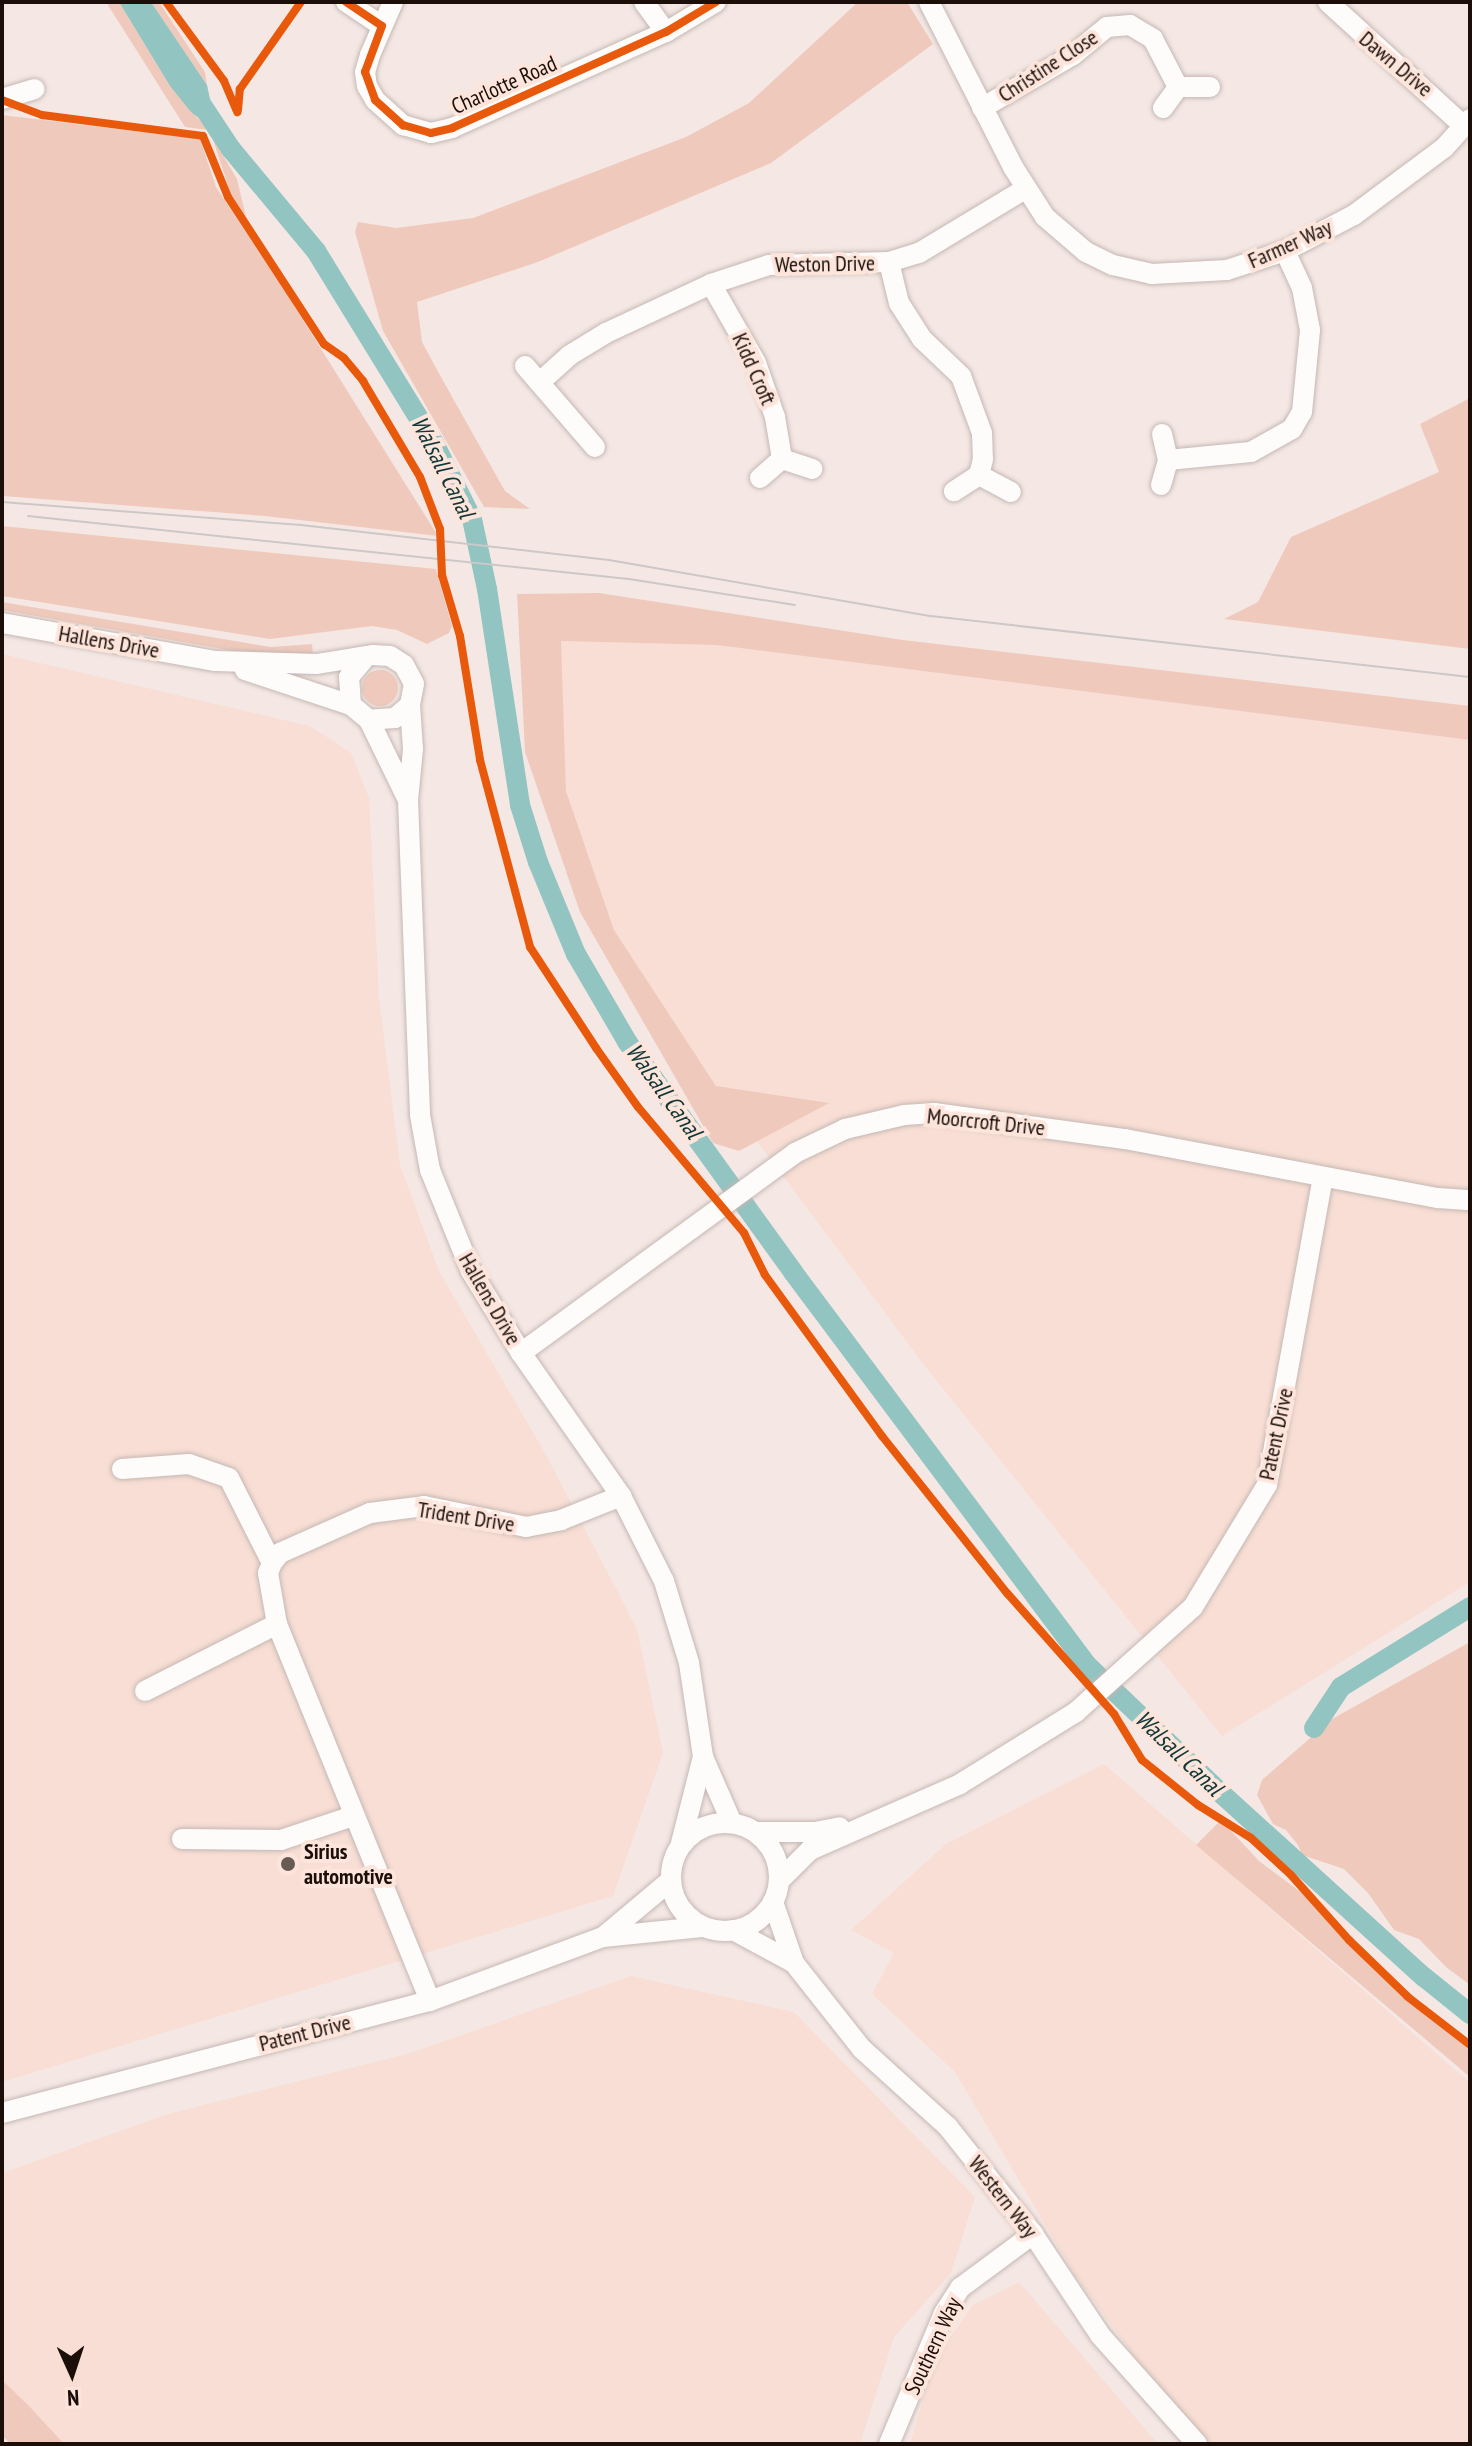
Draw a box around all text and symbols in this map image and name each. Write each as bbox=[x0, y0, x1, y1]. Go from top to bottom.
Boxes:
street label: Christine Close bbox=[993, 24, 1103, 108]
street label: Dawn Drive bbox=[1354, 26, 1438, 102]
street label: Charlotte Road bbox=[447, 50, 561, 120]
street label: Farmer Way bbox=[1244, 214, 1336, 274]
street label: Weston Drive bbox=[775, 250, 875, 278]
street label: Kidd Croft bbox=[727, 329, 781, 409]
water label: Walsall Canal bbox=[405, 411, 481, 523]
street label: Hallens Drive bbox=[57, 620, 161, 664]
water label: Walsall Canal bbox=[620, 1038, 708, 1144]
street label: Moorcroft Drive bbox=[926, 1103, 1046, 1141]
street label: Hallens Drive bbox=[453, 1248, 527, 1350]
street label: Patent Drive bbox=[1253, 1386, 1299, 1482]
street label: Trident Drive bbox=[416, 1496, 516, 1538]
water label: Walsall Canal bbox=[1129, 1704, 1229, 1802]
place label: Sirius automotive bbox=[304, 1838, 393, 1890]
marker: Sirius automotive bbox=[279, 1855, 297, 1873]
street label: Patent Drive bbox=[256, 2009, 354, 2057]
street label: Western Way bbox=[963, 2151, 1043, 2243]
street label: Southern Way bbox=[899, 2293, 967, 2399]
north arrow bbox=[32, 2334, 112, 2414]
text: N bbox=[67, 2384, 80, 2412]

